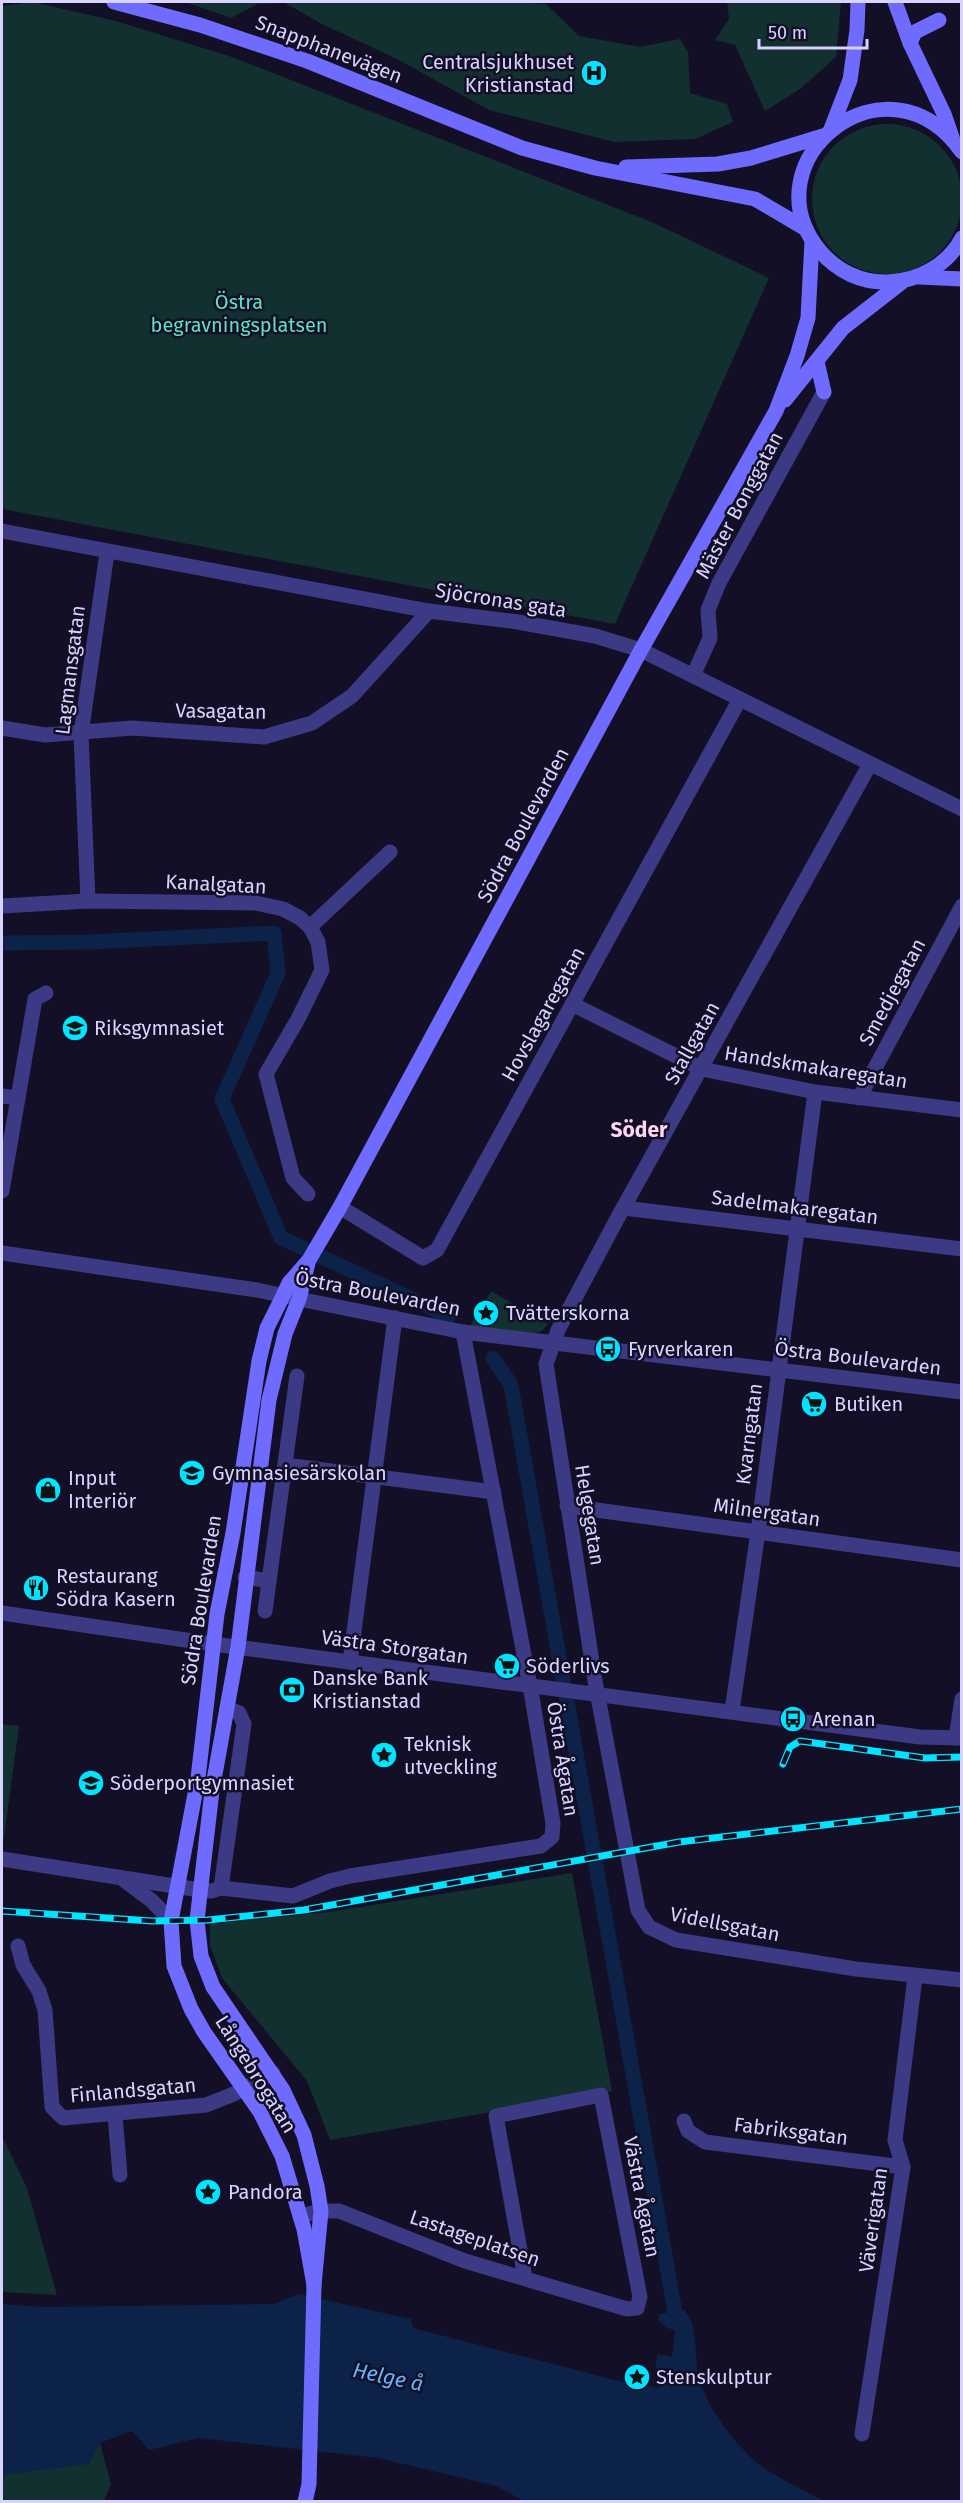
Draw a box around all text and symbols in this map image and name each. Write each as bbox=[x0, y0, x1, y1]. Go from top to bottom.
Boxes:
street label: Snapphanevägen bbox=[252, 10, 406, 88]
scale bar bbox=[759, 12, 867, 50]
text: 50 m bbox=[768, 22, 807, 44]
place label: Centralsjukhuset Kristianstad bbox=[422, 50, 575, 97]
hospital icon: Centralsjukhuset Kristianstad bbox=[579, 58, 609, 88]
park label: Östra begravningsplatsen bbox=[151, 290, 328, 337]
street label: Mäster Bonggatan bbox=[690, 427, 788, 583]
street label: Sjöcronas gata bbox=[434, 578, 568, 622]
street label: Lagmansgatan bbox=[50, 604, 90, 736]
street label: Vasagatan bbox=[175, 698, 267, 724]
street label: Södra Boulevarden bbox=[472, 743, 574, 907]
street label: Kanalgatan bbox=[165, 869, 267, 899]
street label: Smedjegatan bbox=[854, 934, 930, 1050]
street label: Hovslagaregatan bbox=[496, 943, 590, 1085]
street label: Stallgatan bbox=[659, 997, 725, 1089]
school or university icon: Riksgymnasiet bbox=[60, 1013, 90, 1043]
place label: Riksgymnasiet bbox=[94, 1016, 225, 1040]
street label: Handskmakaregatan bbox=[723, 1041, 909, 1093]
district label: Söder bbox=[611, 1117, 668, 1143]
street label: Sadelmakaregatan bbox=[710, 1185, 880, 1229]
street label: Östra Boulevarden bbox=[293, 1265, 463, 1321]
place icon: Tvätterskorna bbox=[471, 1298, 501, 1328]
place label: Tvätterskorna bbox=[506, 1301, 630, 1325]
bus stop icon: Fyrverkaren bbox=[593, 1334, 623, 1364]
street label: Östra Boulevarden bbox=[773, 1336, 943, 1380]
place label: Fyrverkaren bbox=[628, 1337, 734, 1361]
street label: Kvarngatan bbox=[731, 1382, 767, 1486]
supermarket icon: Butiken bbox=[799, 1389, 829, 1419]
place label: Butiken bbox=[834, 1392, 903, 1416]
school or university icon: Gymnasiesärskolan bbox=[177, 1458, 207, 1488]
place label: Gymnasiesärskolan bbox=[212, 1461, 387, 1485]
street label: Helgegatan bbox=[570, 1463, 610, 1567]
place label: Input Interiör bbox=[68, 1466, 136, 1513]
shop icon: Input Interiör bbox=[33, 1475, 63, 1505]
street label: Milnergatan bbox=[712, 1493, 822, 1531]
street label: Södra Boulevarden bbox=[176, 1513, 226, 1687]
place label: Restaurang Södra Kasern bbox=[56, 1564, 176, 1611]
restaurant icon: Restaurang Södra Kasern bbox=[21, 1573, 51, 1603]
street label: Västra Storgatan bbox=[320, 1625, 470, 1669]
supermarket icon: Söderlivs bbox=[492, 1651, 522, 1681]
place label: Söderlivs bbox=[526, 1654, 610, 1678]
place label: Danske Bank Kristianstad bbox=[312, 1666, 429, 1713]
bank icon: Danske Bank Kristianstad bbox=[277, 1675, 307, 1705]
street label: Östra Ågatan bbox=[542, 1700, 585, 1818]
bus stop icon: Arenan bbox=[778, 1704, 808, 1734]
place label: Arenan bbox=[812, 1707, 876, 1731]
place label: Teknisk utveckling bbox=[404, 1732, 497, 1779]
place icon: Teknisk utveckling bbox=[369, 1740, 399, 1770]
school or university icon: Söderportgymnasiet bbox=[76, 1768, 106, 1798]
place label: Söderportgymnasiet bbox=[110, 1771, 295, 1795]
street label: Videllsgatan bbox=[668, 1902, 782, 1946]
street label: Långebrogatan bbox=[210, 2011, 302, 2137]
street label: Finlandsgatan bbox=[69, 2073, 197, 2107]
street label: Fabriksgatan bbox=[733, 2112, 849, 2150]
street label: Västra Ågatan bbox=[619, 2134, 666, 2260]
street label: Väverigatan bbox=[854, 2166, 892, 2274]
place icon: Pandora bbox=[193, 2177, 223, 2207]
place label: Pandora bbox=[228, 2180, 303, 2204]
street label: Lastageplatsen bbox=[407, 2204, 543, 2272]
water label: Helge å bbox=[350, 2357, 426, 2397]
place icon: Stenskulptur bbox=[622, 2362, 652, 2392]
place label: Stenskulptur bbox=[656, 2365, 772, 2389]

